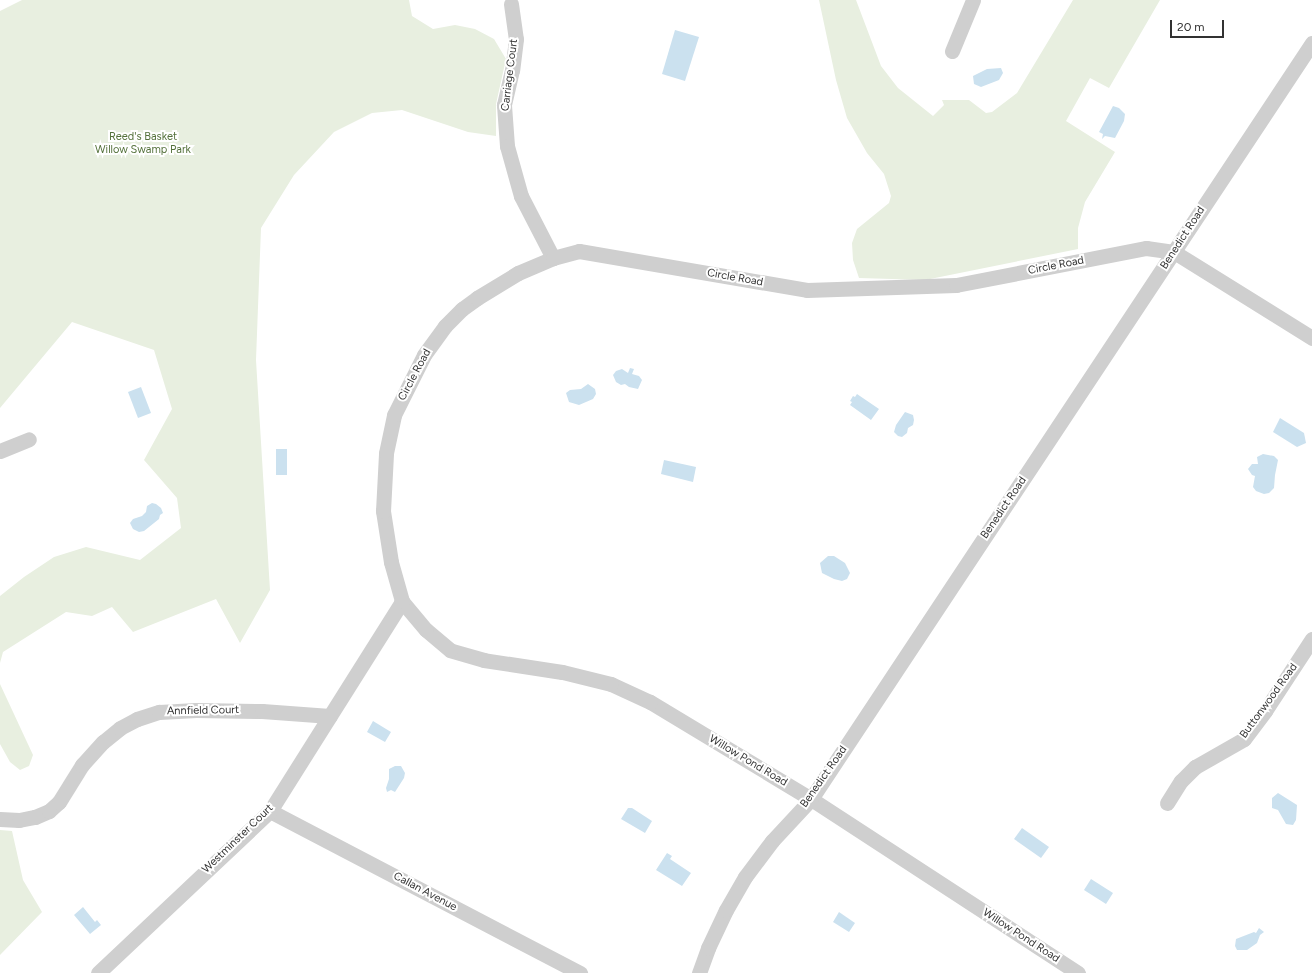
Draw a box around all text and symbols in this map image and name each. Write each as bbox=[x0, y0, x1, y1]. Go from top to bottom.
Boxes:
scale bar bbox=[1172, 12, 1226, 38]
text: 20 m bbox=[1177, 20, 1205, 34]
street label: Carriage Court bbox=[499, 38, 521, 112]
park label: Reed's Basket Willow Swamp Park bbox=[95, 131, 191, 157]
street label: Benedict Road bbox=[1158, 204, 1208, 272]
street label: Circle Road bbox=[1027, 254, 1085, 278]
street label: Circle Road bbox=[706, 267, 764, 289]
street label: Circle Road bbox=[396, 347, 434, 403]
street label: Benedict Road bbox=[978, 474, 1030, 542]
street label: Buttonwood Road bbox=[1237, 661, 1301, 741]
street label: Annfield Court bbox=[167, 704, 239, 718]
street label: Willow Pond Road bbox=[707, 732, 789, 790]
street label: Benedict Road bbox=[798, 744, 850, 810]
street label: Westminster Court bbox=[200, 802, 276, 876]
street label: Callan Avenue bbox=[391, 870, 459, 914]
street label: Willow Pond Road bbox=[980, 906, 1062, 966]

